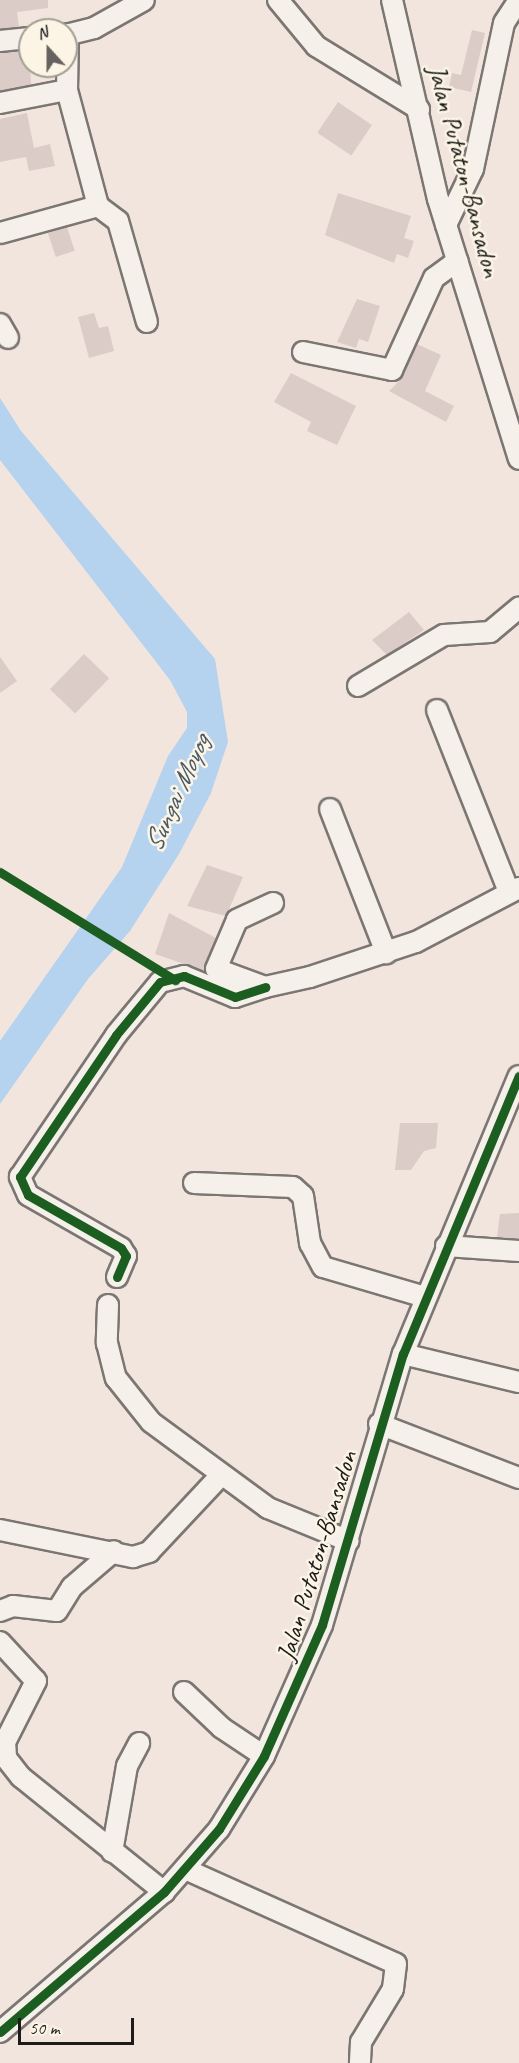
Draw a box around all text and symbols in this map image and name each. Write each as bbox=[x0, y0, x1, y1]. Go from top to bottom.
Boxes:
north arrow bbox=[18, 18, 78, 78]
text: N bbox=[34, 22, 50, 44]
street label: Jalan Putaton-Bansadon bbox=[421, 62, 507, 280]
water label: Sungai Moyog bbox=[137, 730, 217, 856]
street label: Jalan Putaton-Bansadon bbox=[270, 1448, 364, 1664]
scale bar bbox=[21, 2006, 136, 2044]
text: 50 m bbox=[29, 2017, 60, 2039]

